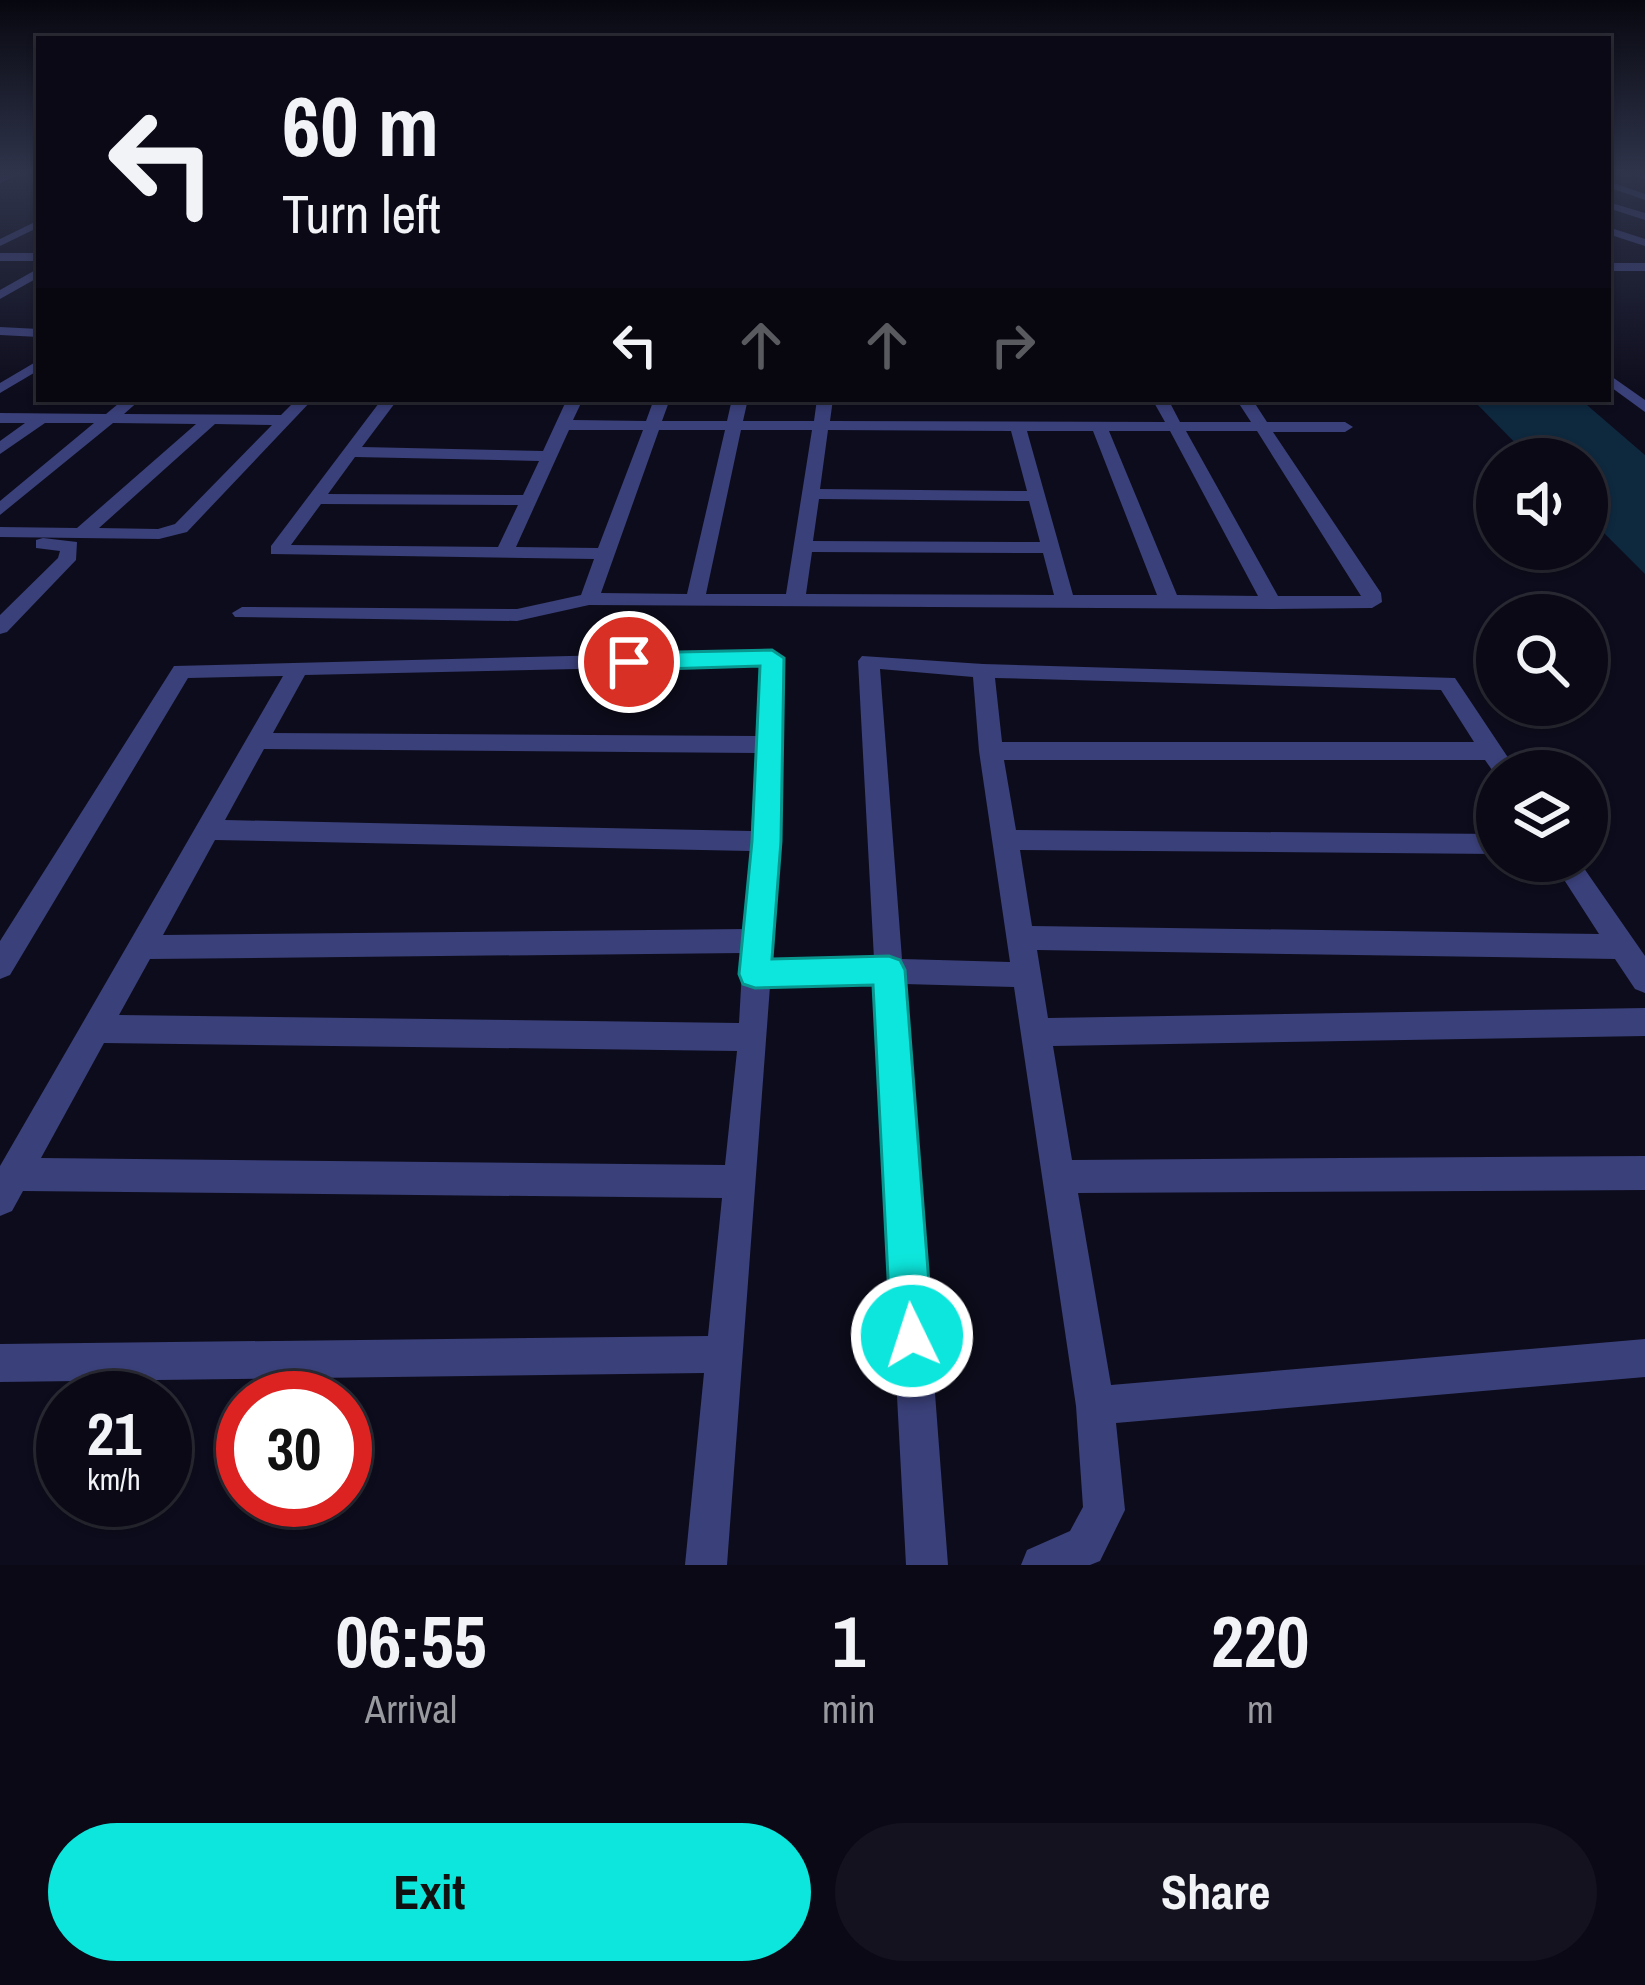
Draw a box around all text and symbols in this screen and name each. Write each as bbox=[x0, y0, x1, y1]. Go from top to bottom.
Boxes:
text: 60 m bbox=[282, 69, 439, 182]
icon: left bbox=[84, 84, 240, 240]
text: Turn left bbox=[282, 177, 441, 250]
icon: left bbox=[602, 312, 668, 378]
icon: ahead bbox=[728, 312, 794, 378]
icon: ahead bbox=[854, 312, 920, 378]
icon: right bbox=[980, 312, 1046, 378]
map controls bbox=[1476, 438, 1608, 882]
button: sound bbox=[1476, 438, 1608, 570]
button: search bbox=[1476, 594, 1608, 726]
pin bbox=[578, 611, 680, 713]
icon: arrive bbox=[596, 629, 662, 695]
button: layers bbox=[1476, 750, 1608, 882]
position arrow bbox=[849, 1273, 975, 1399]
speed limit sign: 30 bbox=[216, 1371, 372, 1527]
text: 21 bbox=[87, 1393, 141, 1474]
text: km/h bbox=[87, 1459, 141, 1499]
text: 06:55 bbox=[336, 1592, 487, 1689]
text: 1 bbox=[832, 1592, 865, 1689]
text: 220 bbox=[1211, 1592, 1309, 1689]
text: Arrival bbox=[365, 1683, 457, 1735]
text: min bbox=[822, 1683, 875, 1735]
text: m bbox=[1247, 1683, 1274, 1735]
button: Exit bbox=[48, 1823, 811, 1961]
button: Share bbox=[835, 1823, 1597, 1961]

